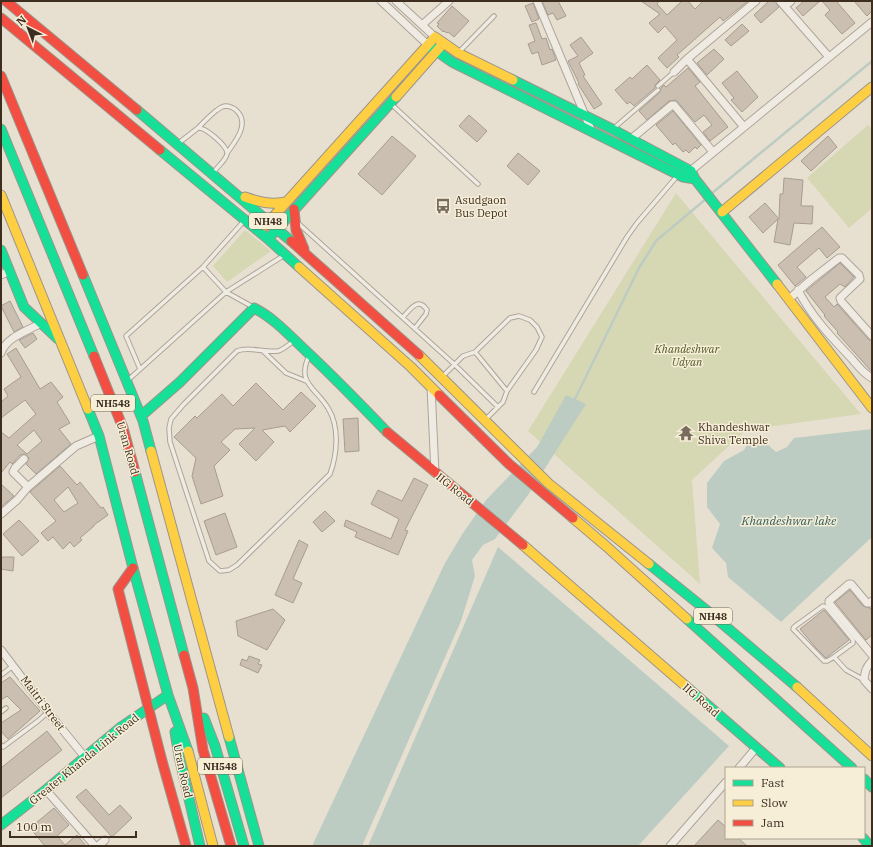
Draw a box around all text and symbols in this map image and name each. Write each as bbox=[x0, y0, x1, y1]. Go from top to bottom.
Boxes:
north arrow bbox=[8, 8, 48, 48]
text: N bbox=[13, 12, 29, 29]
place label: Asudgaon Bus Depot bbox=[455, 193, 508, 220]
bus stop icon: Asudgaon Bus Depot bbox=[434, 197, 452, 215]
road number: NH48 bbox=[249, 213, 287, 229]
park label: Khandeshwar Udyan bbox=[654, 342, 721, 369]
road number: NH548 bbox=[91, 395, 135, 411]
street label: Uran Road bbox=[114, 420, 142, 477]
place label: Khandeshwar Shiva Temple bbox=[698, 420, 770, 447]
temple icon: Khandeshwar Shiva Temple bbox=[677, 424, 695, 442]
street label: IIG Road bbox=[433, 470, 477, 509]
water label: Khandeshwar lake bbox=[741, 513, 837, 528]
road number: NH48 bbox=[694, 608, 732, 624]
street label: Maitri Street bbox=[18, 673, 68, 733]
street label: IIG Road bbox=[680, 680, 723, 720]
street label: Greater Khanda Link Road bbox=[26, 710, 142, 808]
street label: Uran Road bbox=[170, 743, 196, 800]
road number: NH548 bbox=[198, 758, 242, 774]
legend bbox=[725, 767, 865, 839]
text: Fast bbox=[761, 775, 785, 790]
text: Slow bbox=[761, 795, 788, 810]
scale bar bbox=[10, 813, 136, 839]
text: Jam bbox=[761, 815, 785, 830]
text: 100 m bbox=[16, 819, 52, 834]

